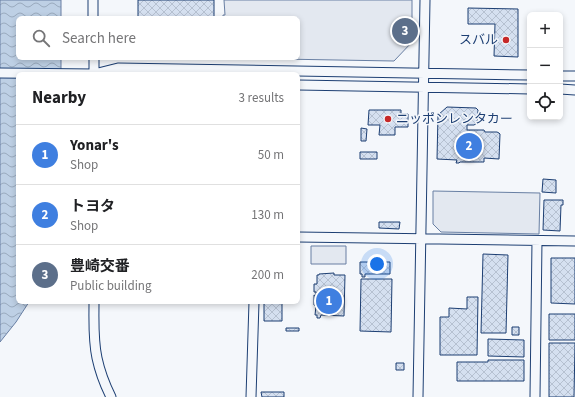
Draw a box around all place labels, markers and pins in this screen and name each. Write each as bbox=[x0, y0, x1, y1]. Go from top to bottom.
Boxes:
pin: 3 bbox=[392, 16, 418, 46]
place label: スバル bbox=[459, 31, 498, 49]
marker: スバル bbox=[501, 35, 511, 45]
place label: ニッポンレンタカー bbox=[396, 110, 513, 128]
marker: ニッポンレンタカー bbox=[383, 114, 393, 124]
pin: 2 bbox=[456, 131, 482, 161]
pin: 1 bbox=[316, 286, 342, 316]

